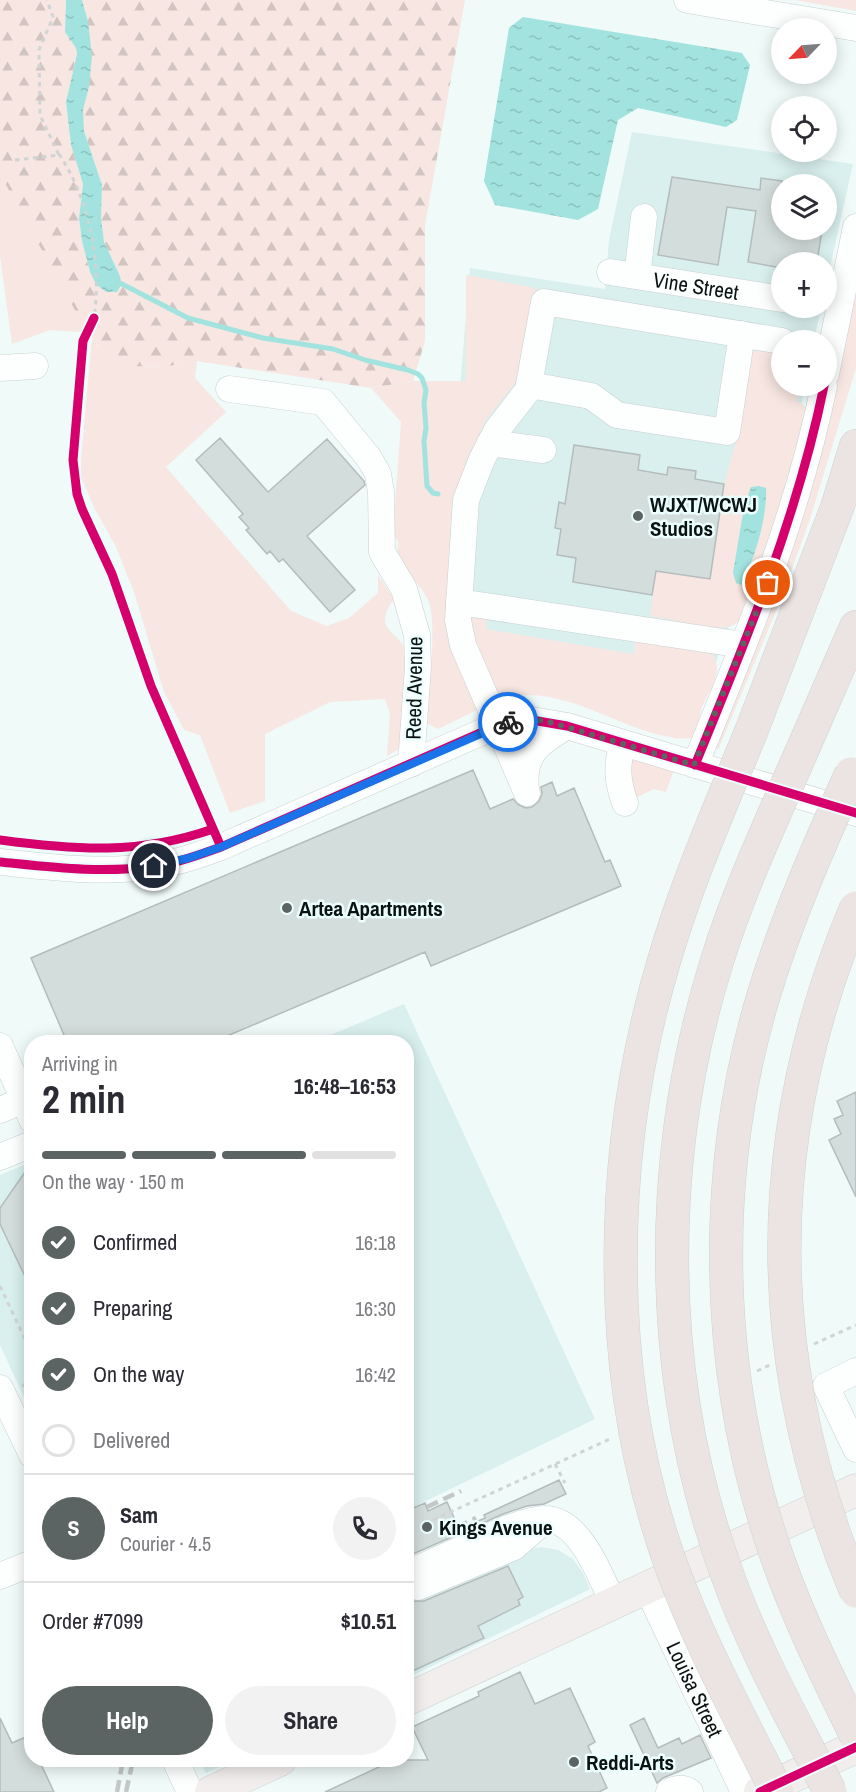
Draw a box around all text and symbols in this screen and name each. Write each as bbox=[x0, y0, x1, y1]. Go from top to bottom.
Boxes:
north arrow bbox=[771, 18, 837, 84]
map controls bbox=[771, 18, 837, 396]
button: locate bbox=[771, 96, 837, 162]
button: layers bbox=[771, 174, 837, 240]
button: + bbox=[771, 252, 837, 318]
street label: Vine Street bbox=[651, 265, 741, 307]
button: − bbox=[771, 330, 837, 396]
place label: WJXT/WCWJ Studios bbox=[650, 490, 757, 543]
marker: WJXT/WCWJ Studios bbox=[631, 509, 645, 523]
pin bbox=[742, 557, 793, 608]
icon: bag bbox=[751, 566, 784, 599]
street label: Reed Avenue bbox=[399, 636, 429, 740]
courier bbox=[478, 692, 538, 752]
icon: bike bbox=[492, 706, 525, 739]
pin bbox=[128, 840, 179, 891]
icon: home bbox=[137, 849, 170, 882]
place label: Artea Apartments bbox=[299, 894, 443, 923]
marker: Artea Apartments bbox=[280, 901, 294, 915]
text: Arriving in bbox=[42, 1050, 118, 1077]
text: 16:48–16:53 bbox=[294, 1071, 396, 1101]
text: 2 min bbox=[42, 1073, 126, 1125]
text: On the way · 150 m bbox=[42, 1168, 184, 1195]
icon: check bbox=[42, 1226, 75, 1259]
text: Confirmed bbox=[93, 1227, 177, 1257]
text: 16:18 bbox=[355, 1229, 396, 1256]
icon: check bbox=[42, 1292, 75, 1325]
text: Preparing bbox=[93, 1293, 172, 1323]
text: 16:30 bbox=[355, 1295, 396, 1322]
icon: check bbox=[42, 1358, 75, 1391]
text: On the way bbox=[93, 1359, 184, 1389]
text: 16:42 bbox=[355, 1361, 396, 1388]
text: Delivered bbox=[93, 1425, 170, 1455]
button: phone bbox=[333, 1497, 396, 1560]
text: Sam bbox=[120, 1500, 158, 1530]
text: S bbox=[67, 1513, 80, 1543]
place label: Kings Avenue bbox=[439, 1513, 553, 1542]
marker: Kings Avenue bbox=[420, 1520, 434, 1534]
text: Courier · 4.5 bbox=[120, 1530, 211, 1557]
text: Order #7099 bbox=[42, 1606, 143, 1636]
text: $10.51 bbox=[341, 1606, 396, 1636]
street label: Louisa Street bbox=[660, 1637, 730, 1742]
button: Help bbox=[42, 1686, 213, 1755]
button: Share bbox=[225, 1686, 396, 1755]
place label: Reddi-Arts bbox=[586, 1748, 674, 1777]
marker: Reddi-Arts bbox=[567, 1755, 581, 1769]

